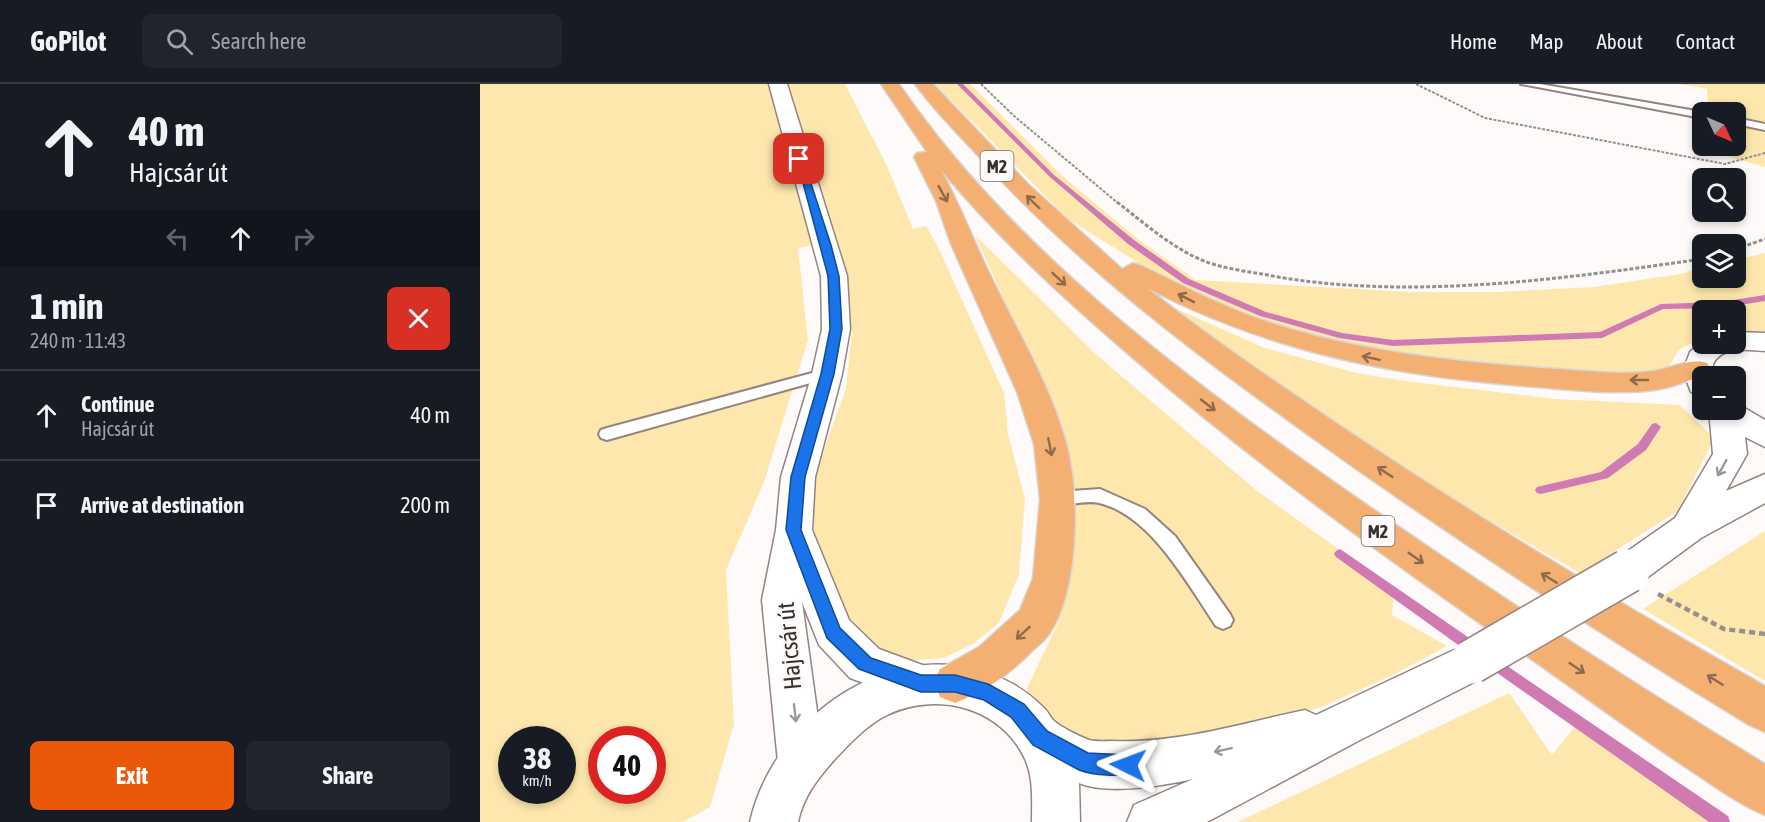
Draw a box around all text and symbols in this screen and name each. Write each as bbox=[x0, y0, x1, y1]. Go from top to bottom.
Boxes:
search box bbox=[142, 14, 562, 68]
text: GoPilot bbox=[30, 25, 106, 57]
icon: search bbox=[163, 25, 196, 58]
text: Search here bbox=[211, 28, 306, 54]
text: Home bbox=[1450, 29, 1497, 53]
text: Map bbox=[1530, 29, 1564, 53]
text: About bbox=[1597, 29, 1643, 53]
text: Contact bbox=[1676, 29, 1735, 53]
north arrow bbox=[1692, 102, 1746, 156]
map controls bbox=[1692, 102, 1746, 420]
text: 40 m bbox=[129, 107, 204, 155]
icon: ahead bbox=[30, 108, 108, 186]
pin bbox=[773, 133, 824, 184]
icon: arrive bbox=[782, 142, 815, 175]
road number: M2 bbox=[980, 151, 1014, 181]
text: Hajcsár út bbox=[129, 157, 228, 188]
button: search bbox=[1692, 168, 1746, 222]
one-way arrow bbox=[937, 185, 949, 202]
one-way arrow bbox=[1026, 195, 1041, 209]
icon: left bbox=[161, 222, 194, 255]
icon: ahead bbox=[224, 222, 257, 255]
icon: right bbox=[287, 222, 320, 255]
button: layers bbox=[1692, 234, 1746, 288]
one-way arrow bbox=[1052, 272, 1067, 286]
text: 1 min bbox=[30, 285, 104, 327]
button: close bbox=[387, 287, 450, 350]
one-way arrow bbox=[1177, 292, 1195, 303]
button: + bbox=[1692, 300, 1746, 354]
text: 240 m · 11:43 bbox=[30, 329, 126, 352]
one-way arrow bbox=[1361, 352, 1381, 363]
button: − bbox=[1692, 366, 1746, 420]
one-way arrow bbox=[1630, 375, 1650, 386]
text: Continue bbox=[81, 391, 155, 417]
one-way arrow bbox=[1200, 398, 1215, 412]
icon: ahead bbox=[30, 399, 63, 432]
text: 40 m bbox=[410, 402, 450, 428]
text: Hajcsár út bbox=[81, 417, 154, 440]
one-way arrow bbox=[1045, 437, 1056, 457]
one-way arrow bbox=[1716, 459, 1727, 477]
one-way arrow bbox=[1377, 465, 1394, 477]
icon: arrive bbox=[30, 489, 63, 522]
text: Arrive at destination bbox=[81, 492, 244, 518]
text: 200 m bbox=[400, 492, 450, 518]
road number: M2 bbox=[1362, 516, 1394, 546]
one-way arrow bbox=[1407, 552, 1423, 564]
one-way arrow bbox=[1540, 571, 1557, 584]
street label: Hajcsár út bbox=[772, 601, 806, 691]
one-way arrow bbox=[1016, 626, 1031, 641]
one-way arrow bbox=[1568, 662, 1585, 674]
one-way arrow bbox=[1707, 673, 1724, 685]
one-way arrow bbox=[790, 702, 801, 722]
speed limit sign: 40 bbox=[588, 726, 666, 804]
position arrow bbox=[1096, 733, 1160, 797]
button: Exit bbox=[30, 741, 234, 810]
button: Share bbox=[246, 741, 450, 810]
text: 38 bbox=[523, 741, 551, 775]
one-way arrow bbox=[1213, 745, 1233, 756]
text: km/h bbox=[522, 772, 552, 789]

